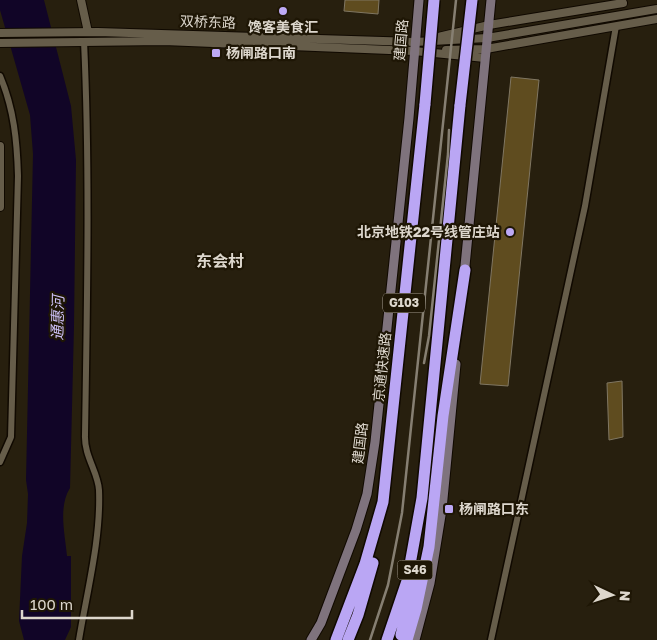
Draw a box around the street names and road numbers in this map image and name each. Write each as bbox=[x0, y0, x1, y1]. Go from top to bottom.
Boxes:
street label: 双桥东路 bbox=[180, 12, 236, 31]
street label: 建国路 bbox=[390, 18, 411, 62]
road number: G103 bbox=[383, 294, 425, 312]
street label: 京通快速路 bbox=[369, 331, 394, 403]
street label: 建国路 bbox=[349, 421, 370, 465]
road number: S46 bbox=[398, 560, 432, 580]

